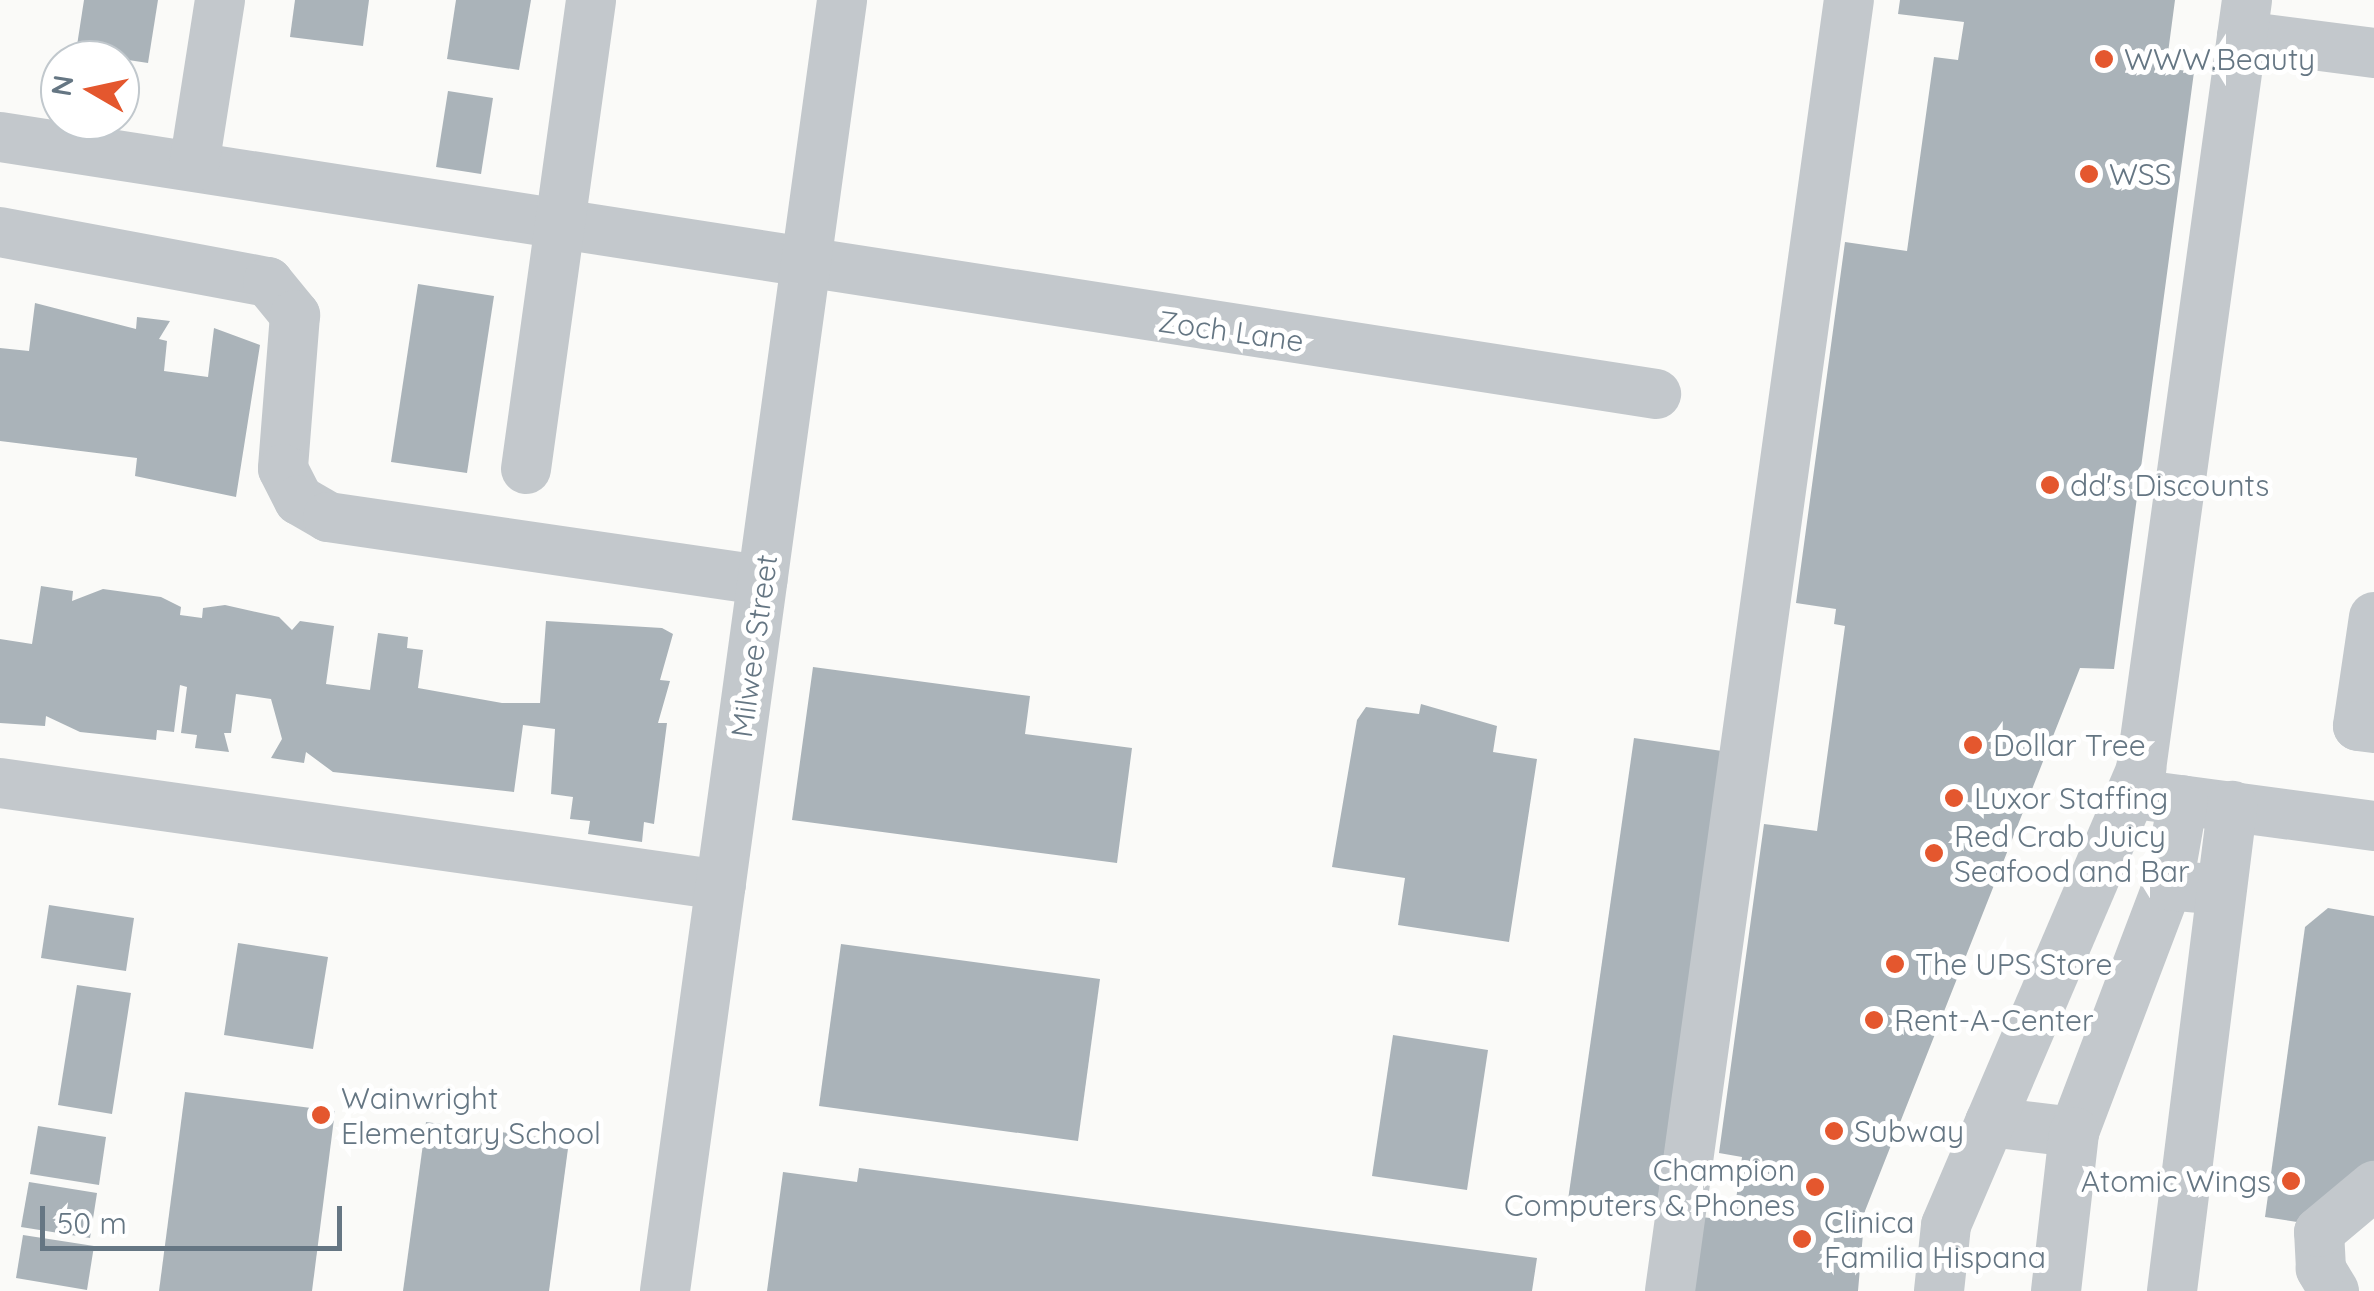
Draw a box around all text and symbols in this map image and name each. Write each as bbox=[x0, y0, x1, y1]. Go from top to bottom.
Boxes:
north arrow bbox=[40, 40, 140, 140]
place label: WWW.Beauty bbox=[2124, 41, 2315, 77]
marker: WWW.Beauty bbox=[2093, 48, 2115, 70]
text: N bbox=[43, 73, 81, 98]
place label: WSS bbox=[2109, 156, 2171, 192]
marker: WSS bbox=[2078, 163, 2100, 185]
street label: Zoch Lane bbox=[1156, 303, 1306, 359]
place label: dd's Discounts bbox=[2070, 467, 2269, 503]
marker: dd's Discounts bbox=[2039, 474, 2061, 496]
street label: Milwee Street bbox=[723, 552, 785, 740]
place label: Dollar Tree bbox=[1993, 727, 2146, 763]
marker: Dollar Tree bbox=[1962, 734, 1984, 756]
place label: Luxor Staffing bbox=[1974, 780, 2168, 816]
marker: Luxor Staffing bbox=[1943, 787, 1965, 809]
place label: Red Crab Juicy Seafood and Bar bbox=[1954, 818, 2190, 888]
marker: Red Crab Juicy Seafood and Bar bbox=[1923, 842, 1945, 864]
place label: The UPS Store bbox=[1915, 946, 2112, 982]
marker: The UPS Store bbox=[1884, 953, 1906, 975]
place label: Rent-A-Center bbox=[1894, 1002, 2094, 1038]
marker: Rent-A-Center bbox=[1863, 1009, 1885, 1031]
place label: Wainwright Elementary School bbox=[341, 1080, 601, 1150]
marker: Wainwright Elementary School bbox=[310, 1104, 332, 1126]
place label: Subway bbox=[1854, 1113, 1964, 1149]
marker: Subway bbox=[1823, 1120, 1845, 1142]
place label: Champion Computers & Phones bbox=[1504, 1152, 1795, 1222]
place label: Atomic Wings bbox=[2081, 1163, 2271, 1199]
marker: Atomic Wings bbox=[2280, 1170, 2302, 1192]
marker: Champion Computers & Phones bbox=[1804, 1176, 1826, 1198]
scale bar bbox=[45, 1186, 348, 1248]
text: 50 m bbox=[57, 1204, 127, 1242]
place label: Clinica Familia Hispana bbox=[1824, 1204, 2046, 1274]
marker: Clinica Familia Hispana bbox=[1789, 1226, 1815, 1252]

